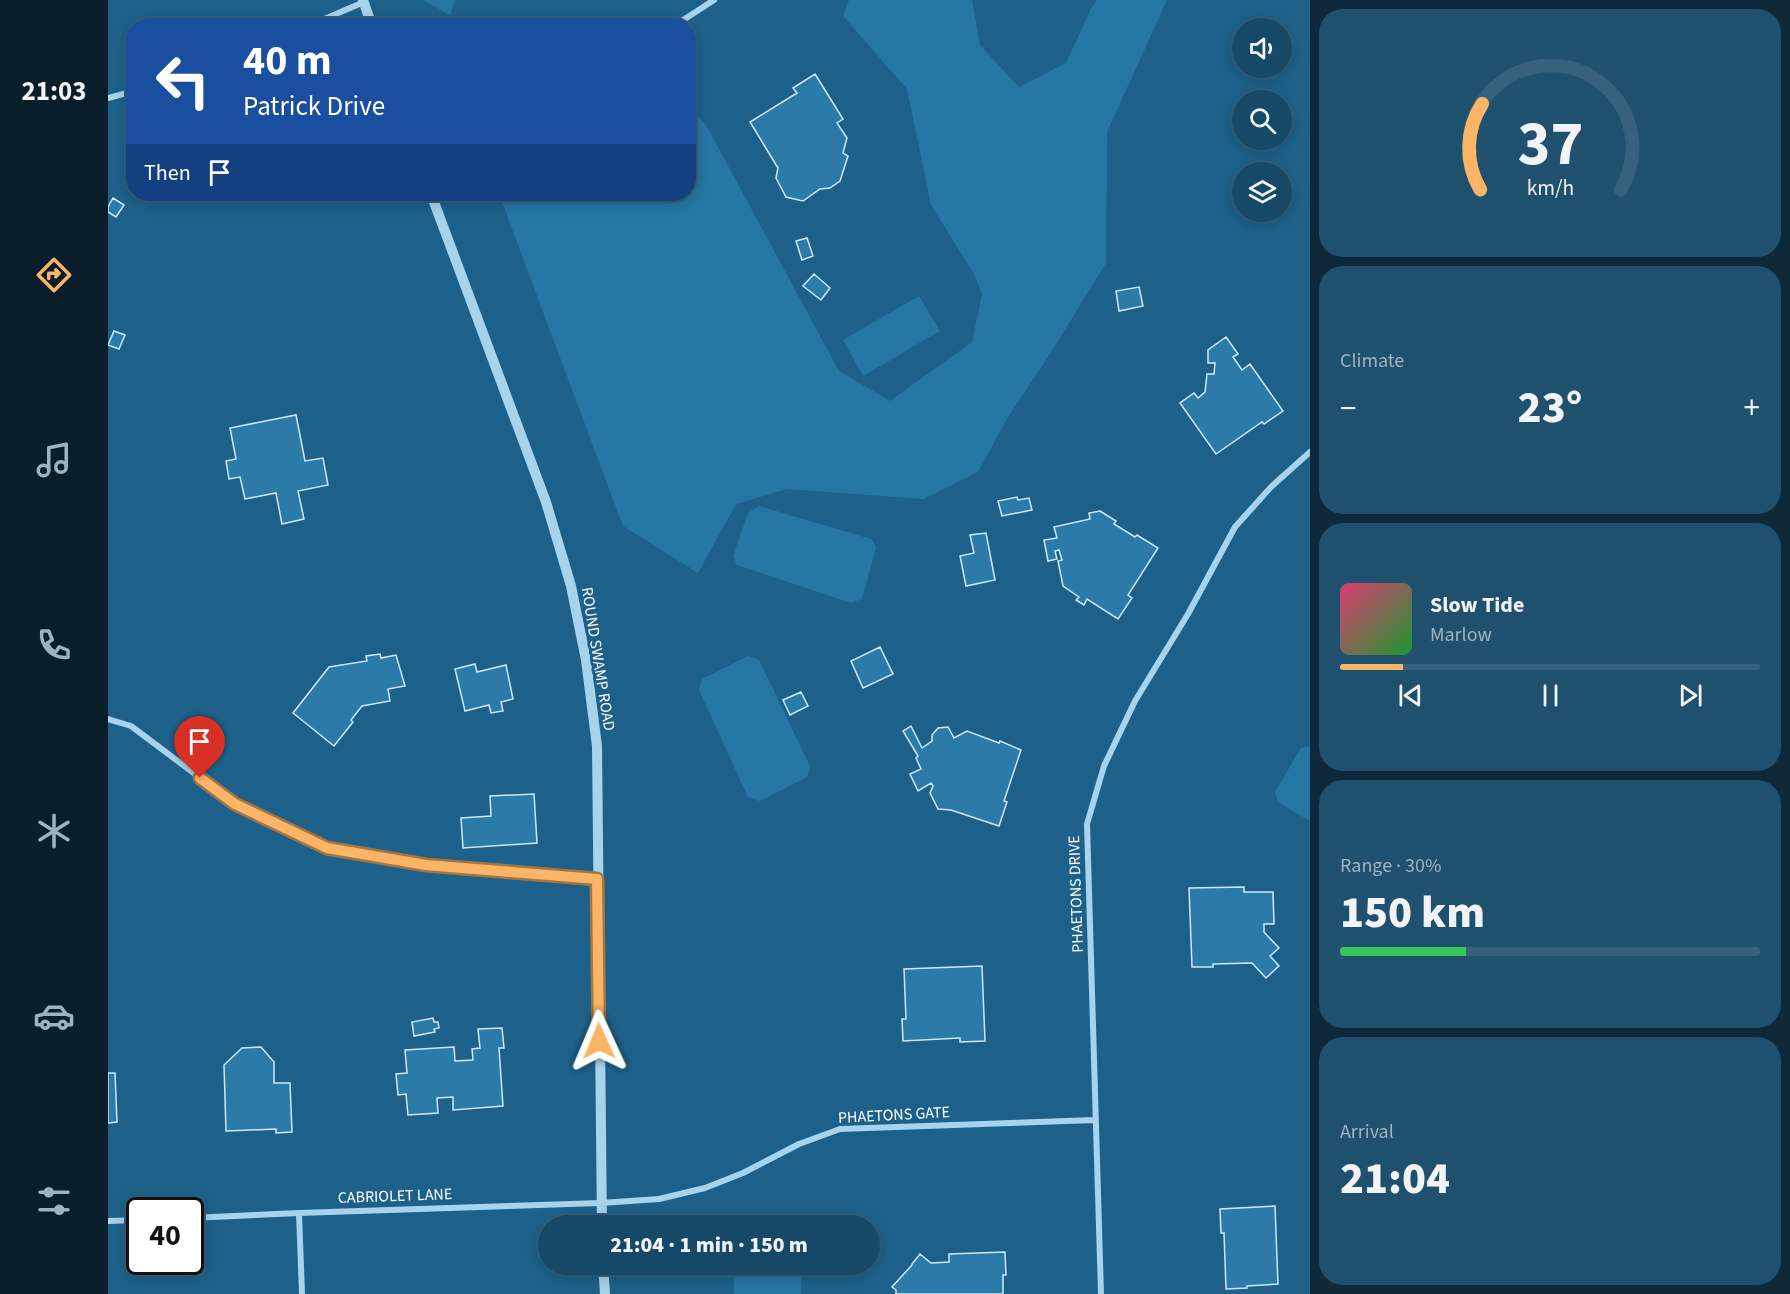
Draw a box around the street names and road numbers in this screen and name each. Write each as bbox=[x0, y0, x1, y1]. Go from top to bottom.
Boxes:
street label: ROUND SWAMP ROAD bbox=[576, 586, 620, 733]
street label: PHAETONS DRIVE bbox=[1063, 835, 1089, 953]
street label: PHAETONS GATE bbox=[837, 1101, 951, 1129]
street label: CABRIOLET LANE bbox=[337, 1183, 453, 1209]

